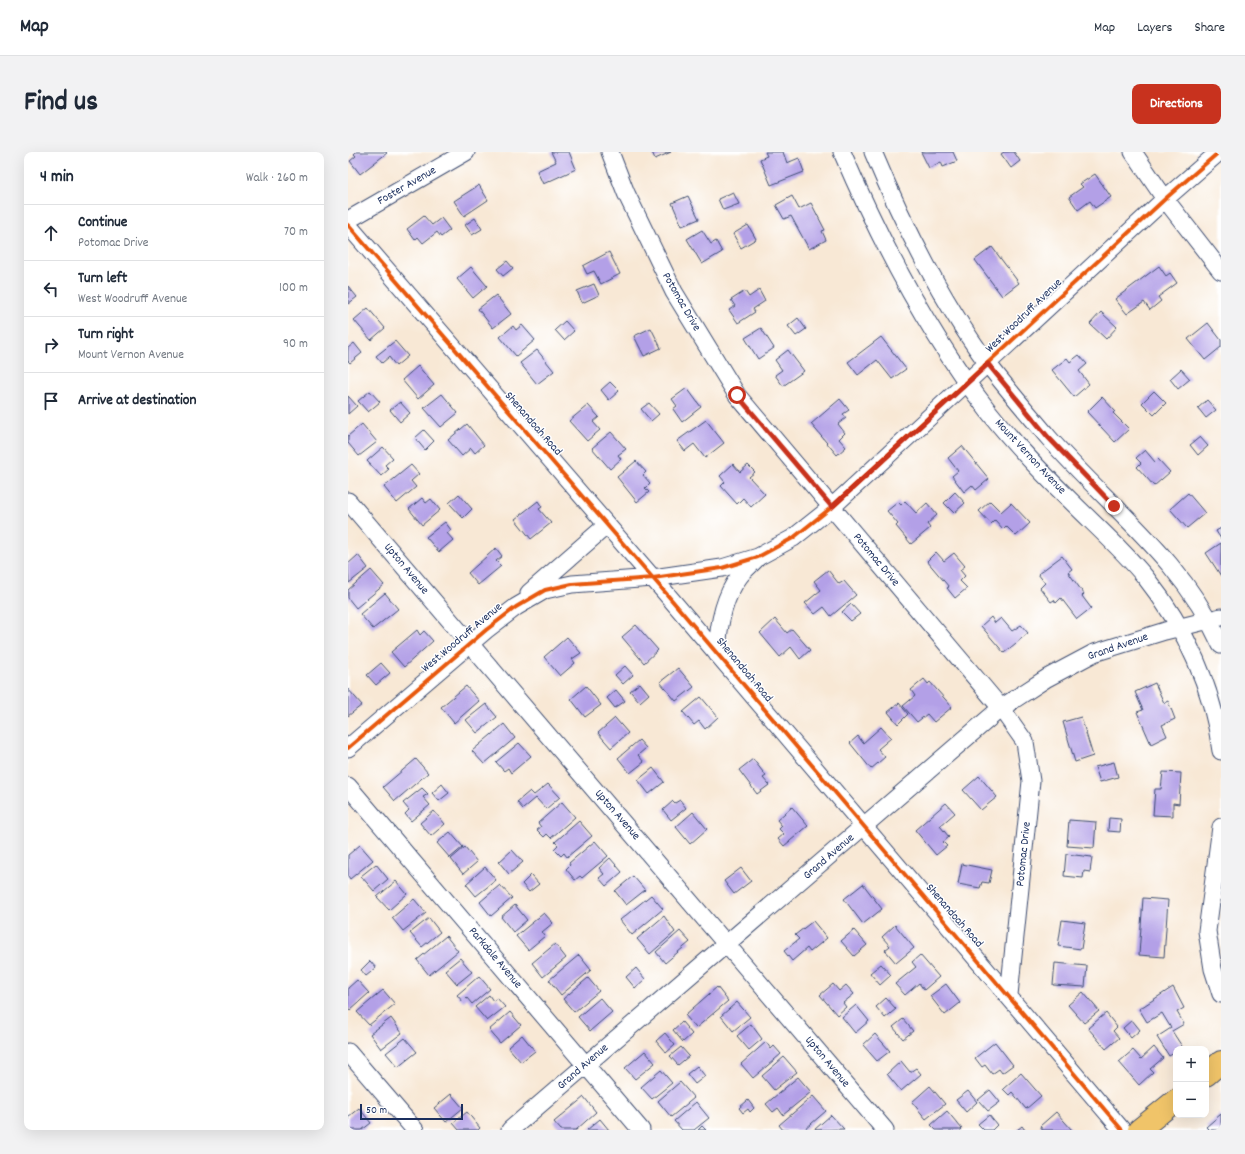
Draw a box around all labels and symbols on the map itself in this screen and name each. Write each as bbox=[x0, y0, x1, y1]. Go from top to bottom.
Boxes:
street label: Foster Avenue bbox=[374, 162, 440, 210]
street label: Potomac Drive bbox=[657, 270, 705, 334]
street label: West Woodruff Avenue bbox=[982, 275, 1066, 357]
route start bbox=[728, 386, 746, 404]
street label: Shenandoah Road bbox=[500, 388, 566, 460]
street label: Mount Vernon Avenue bbox=[990, 415, 1070, 499]
route end bbox=[1105, 497, 1123, 515]
street label: Potomac Drive bbox=[849, 530, 903, 590]
street label: Upton Avenue bbox=[379, 540, 433, 598]
street label: West Woodruff Avenue bbox=[418, 599, 506, 677]
street label: Grand Avenue bbox=[1085, 629, 1151, 665]
street label: Shenandoah Road bbox=[712, 634, 776, 706]
street label: Upton Avenue bbox=[590, 786, 644, 844]
street label: Potomac Drive bbox=[1012, 821, 1036, 887]
street label: Grand Avenue bbox=[800, 830, 858, 884]
street label: Shenandoah Road bbox=[921, 880, 987, 952]
street label: Parkdale Avenue bbox=[464, 924, 526, 992]
street label: Upton Avenue bbox=[800, 1033, 854, 1091]
street label: Grand Avenue bbox=[554, 1040, 612, 1094]
scale bar bbox=[360, 1102, 463, 1121]

